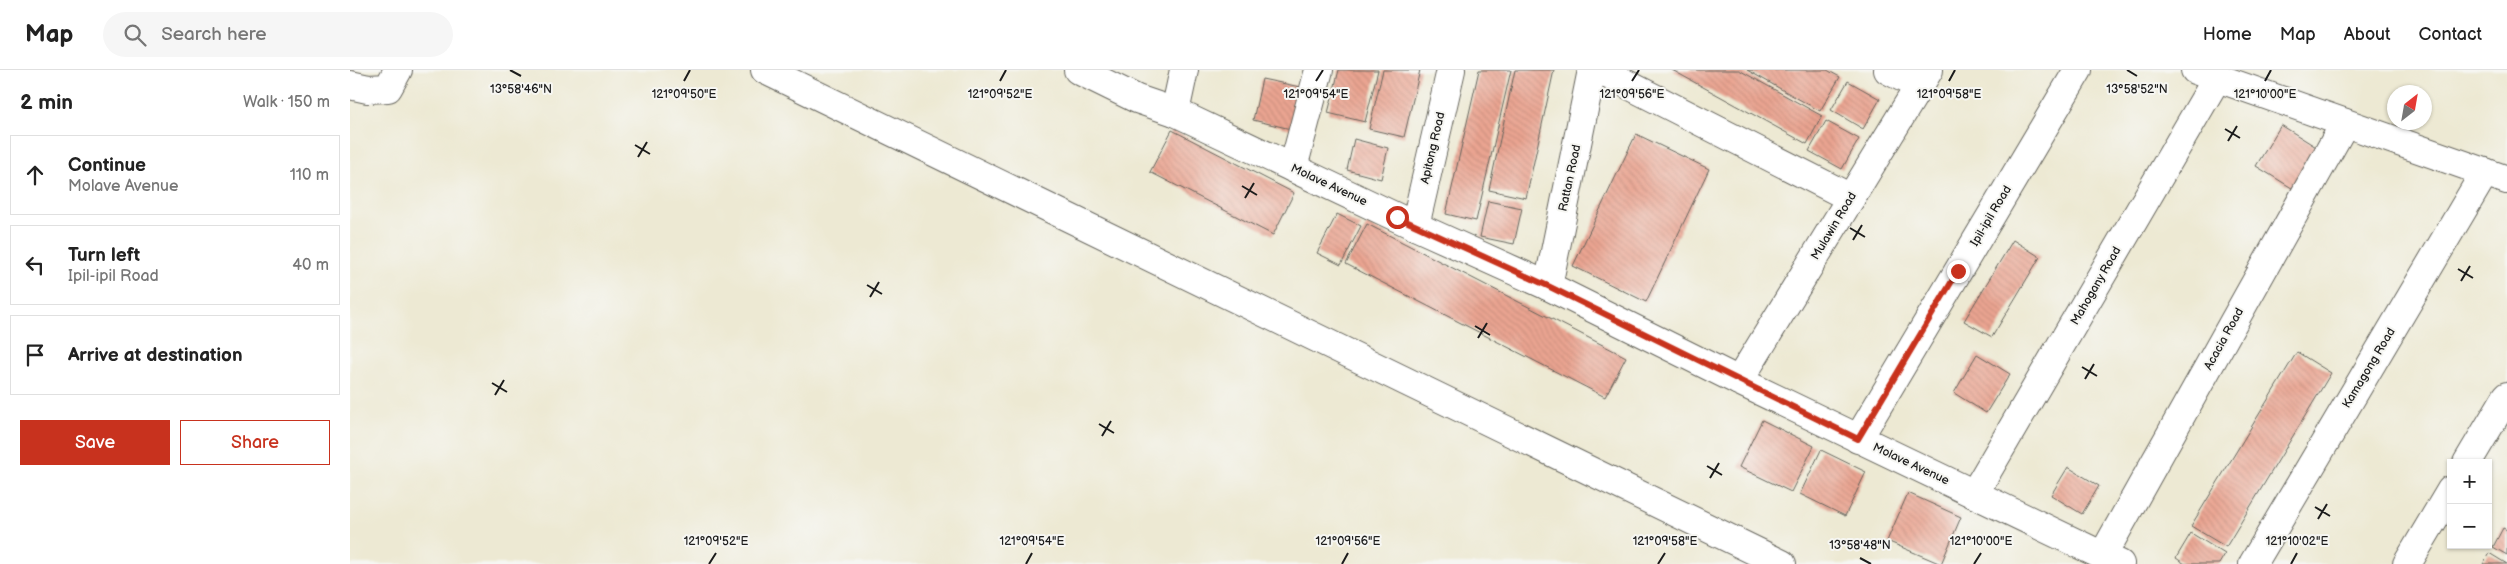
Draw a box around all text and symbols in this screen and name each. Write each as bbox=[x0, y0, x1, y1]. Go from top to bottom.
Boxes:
search box bbox=[103, 12, 453, 57]
text: Map bbox=[25, 20, 73, 49]
icon: search bbox=[121, 21, 149, 49]
text: Search here bbox=[161, 23, 267, 46]
text: Home bbox=[2203, 24, 2252, 45]
text: Map bbox=[2280, 24, 2316, 45]
text: About bbox=[2344, 24, 2391, 45]
text: Contact bbox=[2419, 24, 2482, 45]
text: 13°58'46"N bbox=[490, 82, 552, 97]
text: 13°58'52"N bbox=[2106, 82, 2168, 97]
north arrow bbox=[2387, 85, 2432, 130]
text: 121°09'50"E bbox=[652, 87, 716, 102]
text: 121°09'52"E bbox=[968, 87, 1032, 102]
text: 121°09'54"E bbox=[1284, 87, 1349, 102]
text: 121°09'56"E bbox=[1600, 87, 1665, 102]
text: 121°09'58"E bbox=[1917, 87, 1981, 102]
text: 121°10'00"E bbox=[2234, 87, 2296, 102]
text: 2 min bbox=[20, 90, 73, 115]
text: Walk · 150 m bbox=[243, 93, 330, 112]
street label: Apitong Road bbox=[1417, 111, 1449, 185]
street label: Rattan Road bbox=[1556, 143, 1584, 213]
text: Continue bbox=[68, 154, 146, 177]
icon: ahead bbox=[21, 161, 49, 189]
street label: Molave Avenue bbox=[1288, 161, 1370, 209]
text: 110 m bbox=[290, 166, 329, 185]
text: Molave Avenue bbox=[68, 177, 178, 196]
street label: Ipil-ipil Road bbox=[1967, 183, 2015, 249]
street label: Mulawin Road bbox=[1808, 189, 1860, 263]
route start bbox=[1386, 206, 1409, 229]
text: Turn left bbox=[68, 244, 140, 267]
street label: Mahogany Road bbox=[2068, 244, 2125, 328]
icon: left bbox=[21, 251, 49, 279]
text: 40 m bbox=[292, 256, 329, 275]
route end bbox=[1947, 260, 1970, 283]
text: Ipil-ipil Road bbox=[68, 267, 159, 286]
street label: Acacia Road bbox=[2201, 305, 2247, 373]
street label: Kamagong Road bbox=[2339, 325, 2399, 411]
icon: arrive bbox=[21, 341, 49, 369]
text: Arrive at destination bbox=[68, 344, 243, 367]
button: Save bbox=[20, 420, 170, 465]
button: Share bbox=[180, 420, 330, 465]
street label: Molave Avenue bbox=[1870, 440, 1952, 488]
map controls bbox=[2447, 459, 2492, 549]
button: + bbox=[2447, 459, 2492, 504]
button: − bbox=[2447, 504, 2492, 549]
text: 121°09'52"E bbox=[684, 534, 748, 549]
text: 121°09'54"E bbox=[1000, 534, 1065, 549]
text: 121°09'56"E bbox=[1316, 534, 1381, 549]
text: 121°09'58"E bbox=[1633, 534, 1697, 549]
text: 121°10'00"E bbox=[1950, 534, 2012, 549]
text: 121°10'02"E bbox=[2266, 534, 2328, 549]
text: 13°58'48"N bbox=[1829, 538, 1891, 553]

